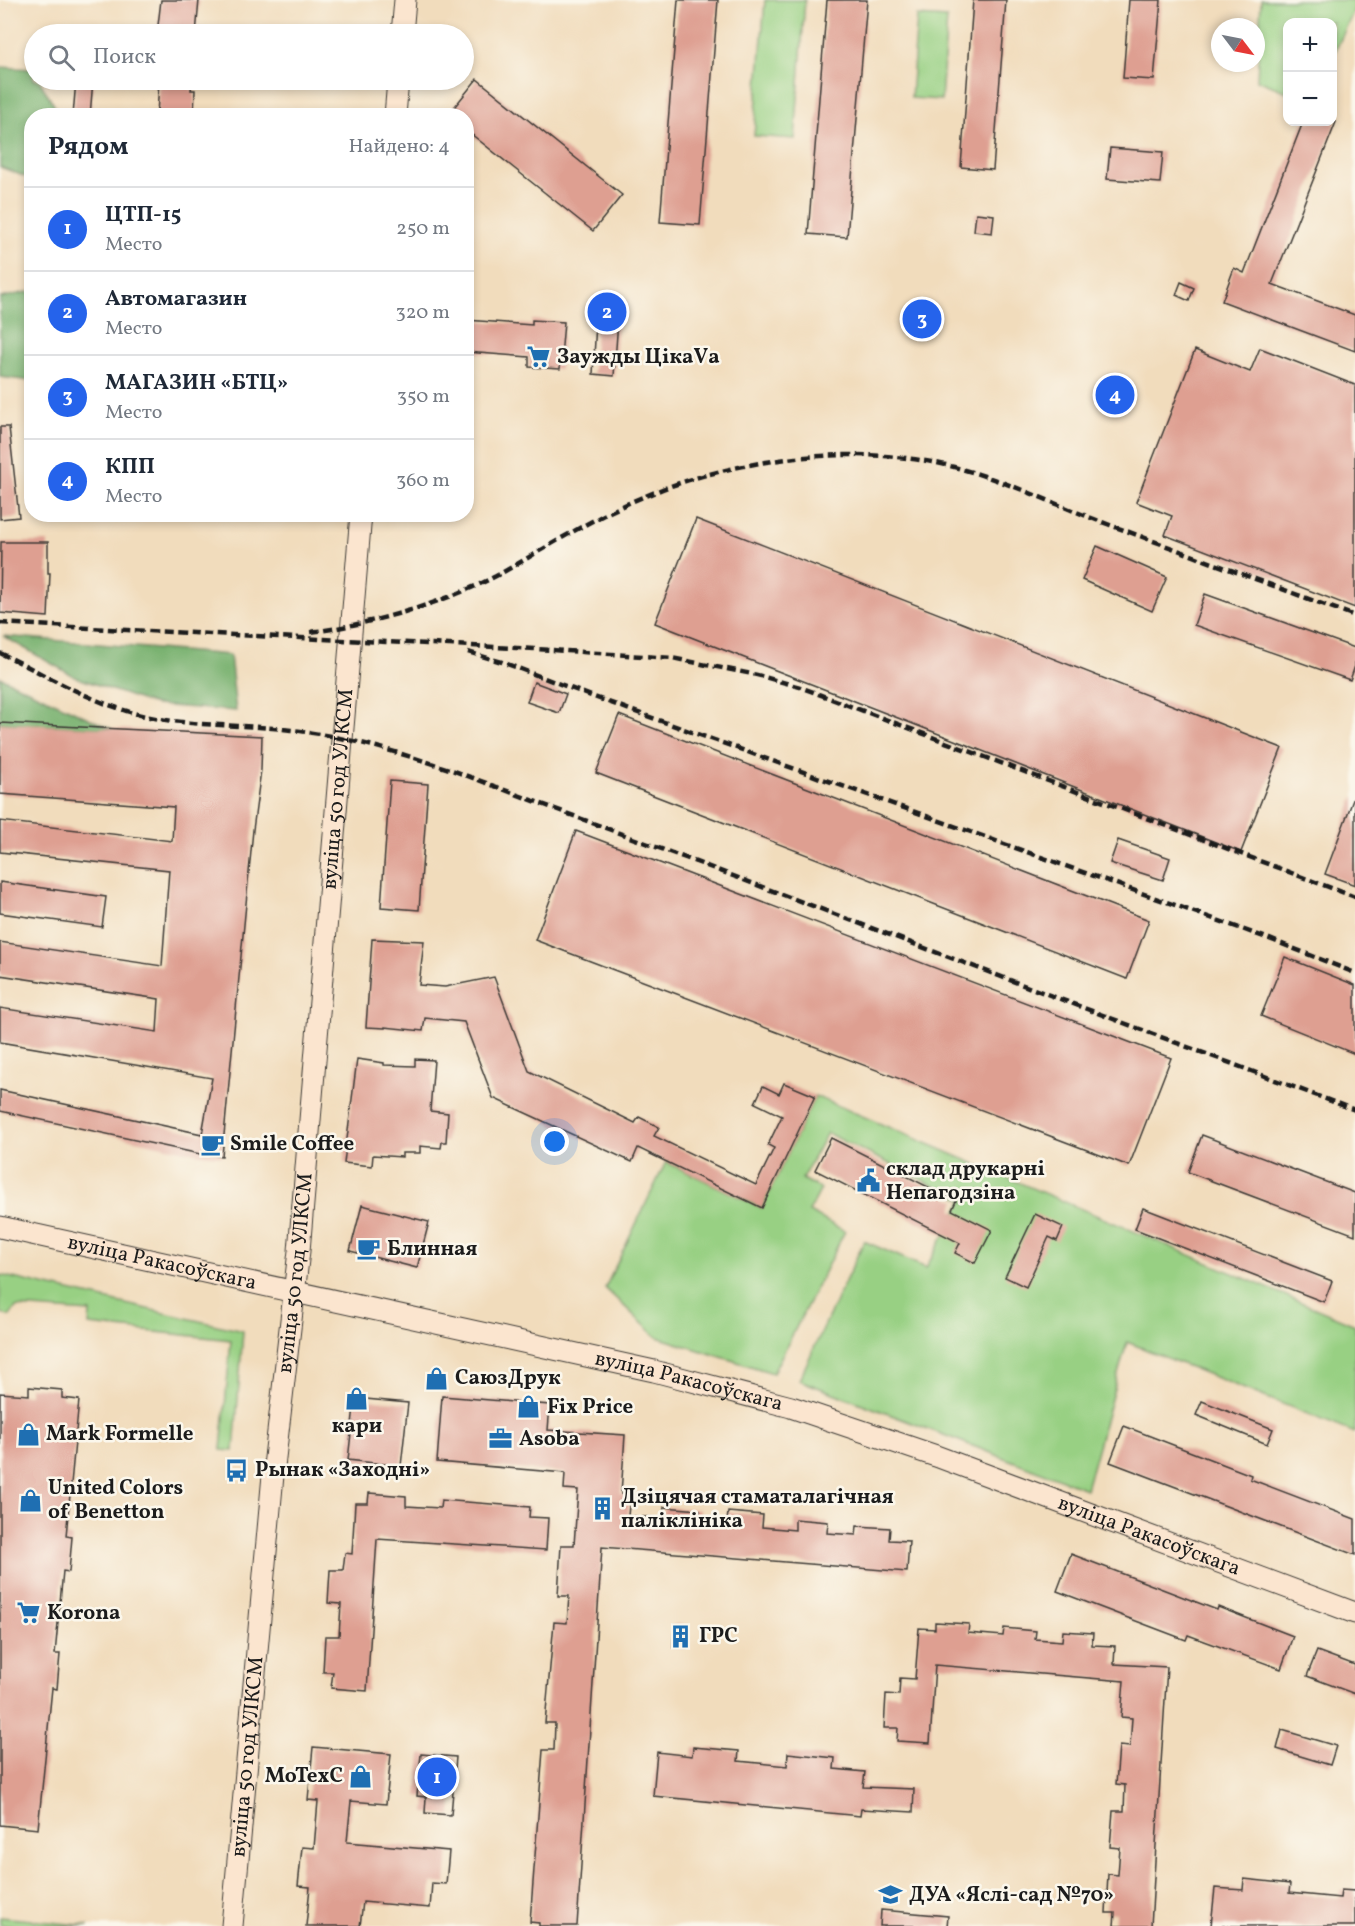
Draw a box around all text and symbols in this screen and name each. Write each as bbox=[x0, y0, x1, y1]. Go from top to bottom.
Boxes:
north arrow bbox=[1211, 18, 1265, 72]
map controls bbox=[1283, 18, 1337, 126]
button: + bbox=[1283, 18, 1337, 72]
search box bbox=[24, 24, 474, 90]
icon: search bbox=[45, 41, 78, 74]
text: Поиск bbox=[93, 42, 156, 73]
button: − bbox=[1283, 72, 1337, 126]
text: Рядом bbox=[48, 129, 128, 165]
text: Найдено: 4 bbox=[349, 133, 450, 161]
text: ЦТП-15 bbox=[105, 200, 181, 231]
text: 1 bbox=[63, 215, 72, 243]
text: 250 m bbox=[396, 215, 450, 243]
text: Место bbox=[105, 231, 162, 259]
text: Автомагазин bbox=[105, 284, 247, 315]
pin: 2 bbox=[588, 290, 626, 334]
pin: 3 bbox=[902, 296, 942, 342]
text: 2 bbox=[62, 299, 73, 327]
text: 320 m bbox=[395, 299, 450, 327]
text: Место bbox=[105, 315, 162, 343]
place label: Заужды ЦікаVа bbox=[557, 343, 720, 372]
supermarket icon: Заужды ЦікаVа bbox=[526, 344, 552, 370]
text: МАГАЗИН «БТЦ» bbox=[105, 368, 288, 399]
pin: 4 bbox=[1096, 372, 1134, 418]
text: 3 bbox=[62, 383, 73, 411]
text: 350 m bbox=[397, 383, 450, 411]
text: Место bbox=[105, 399, 162, 427]
text: КПП bbox=[105, 452, 155, 483]
text: 4 bbox=[61, 467, 74, 495]
text: 360 m bbox=[396, 467, 450, 495]
text: Место bbox=[105, 483, 162, 511]
street label: вуліца 50 год УЛКСМ bbox=[315, 688, 361, 890]
your location bbox=[540, 1127, 569, 1156]
place label: Smile Coffee bbox=[230, 1130, 354, 1159]
cafe icon: Smile Coffee bbox=[199, 1131, 225, 1157]
place label: склад друкарні Непагодзіна bbox=[886, 1155, 1045, 1208]
public building icon: склад друкарні Непагодзіна bbox=[855, 1168, 881, 1194]
street label: вуліца 50 год УЛКСМ bbox=[270, 1172, 320, 1375]
street label: вуліца Ракасоўскага bbox=[65, 1228, 259, 1298]
place label: Блинная bbox=[387, 1235, 478, 1264]
cafe icon: Блинная bbox=[356, 1236, 382, 1262]
street label: вуліца Ракасоўскага bbox=[592, 1344, 786, 1419]
place label: СаюзДрук bbox=[455, 1364, 561, 1393]
shop icon: СаюзДрук bbox=[424, 1365, 450, 1391]
shop icon: кари bbox=[344, 1385, 370, 1411]
place label: Fix Price bbox=[547, 1393, 633, 1422]
shop icon: Fix Price bbox=[516, 1394, 542, 1420]
place label: кари bbox=[332, 1412, 382, 1441]
place label: Mark Formelle bbox=[46, 1420, 194, 1449]
shop icon: Mark Formelle bbox=[15, 1421, 41, 1447]
place label: Asoba bbox=[519, 1425, 580, 1454]
office icon: Asoba bbox=[488, 1426, 514, 1452]
place label: Рынак «Заходні» bbox=[255, 1456, 430, 1485]
bus stop icon: Рынак «Заходні» bbox=[224, 1457, 250, 1483]
place label: United Colors of Benetton bbox=[48, 1474, 183, 1527]
place label: Дзіцячая стаматалагічная паліклініка bbox=[621, 1483, 894, 1536]
shop icon: United Colors of Benetton bbox=[17, 1487, 43, 1513]
street label: вуліца Ракасоўскага bbox=[1054, 1488, 1244, 1583]
building icon: Дзіцячая стаматалагічная паліклініка bbox=[590, 1496, 616, 1522]
place label: Korona bbox=[47, 1599, 121, 1628]
supermarket icon: Korona bbox=[16, 1600, 42, 1626]
place label: ГРС bbox=[699, 1622, 738, 1651]
building icon: ГРС bbox=[668, 1623, 694, 1649]
street label: вуліца 50 год УЛКСМ bbox=[224, 1655, 271, 1858]
pin: 1 bbox=[418, 1754, 456, 1800]
place label: MoTexC bbox=[265, 1762, 343, 1791]
shop icon: MoTexC bbox=[348, 1763, 374, 1789]
place label: ДУА «Яслі-сад №70» bbox=[909, 1881, 1114, 1910]
school or university icon: ДУА «Яслі-сад №70» bbox=[878, 1882, 904, 1908]

